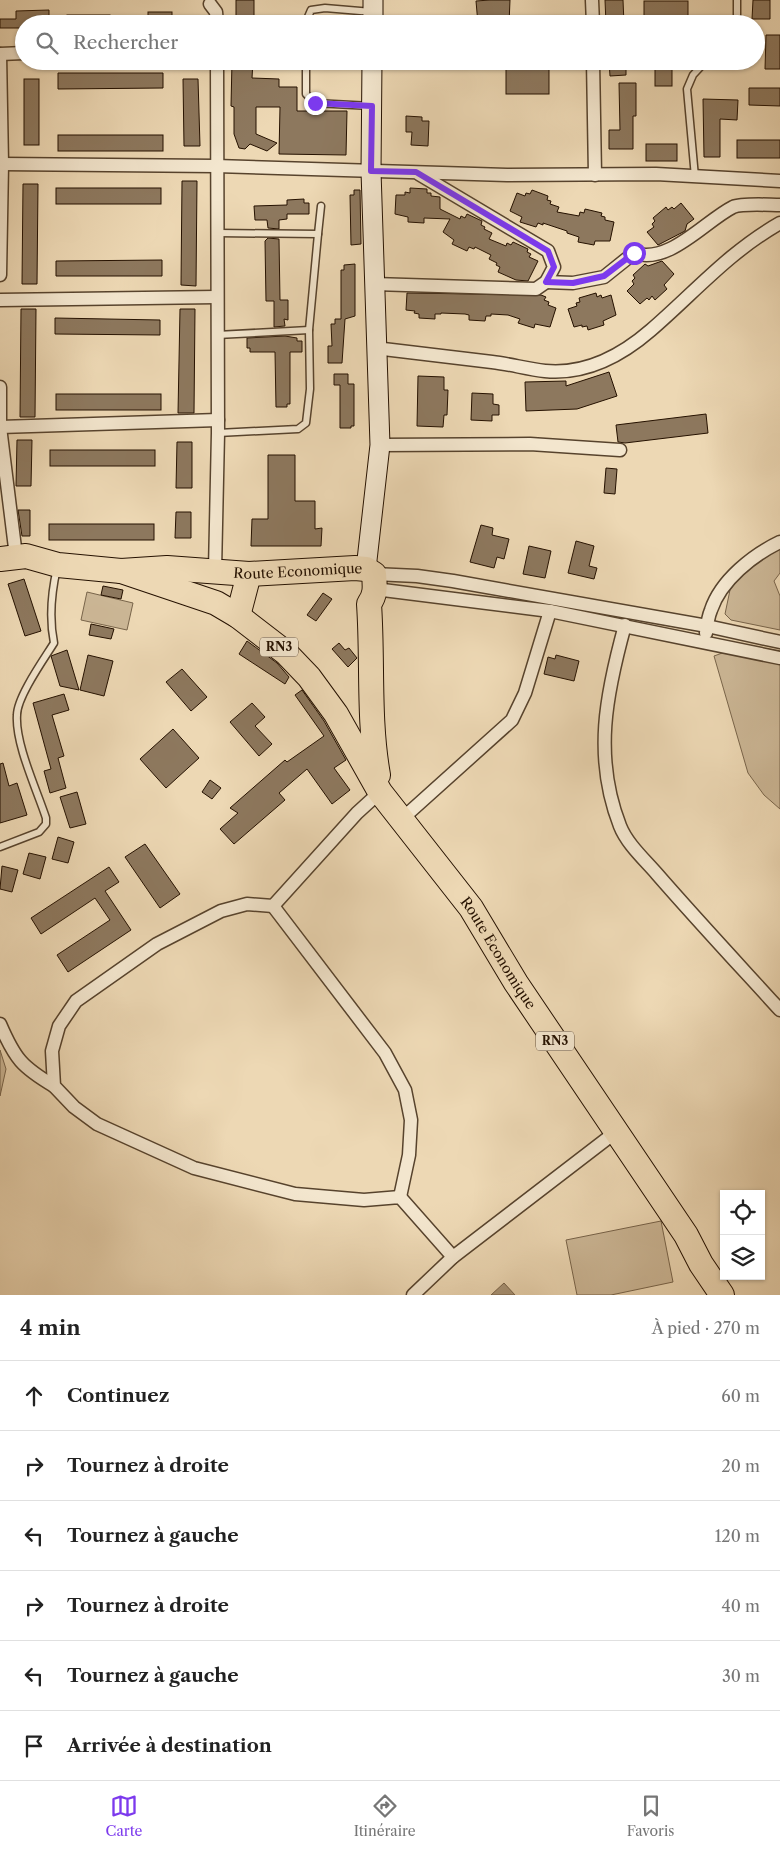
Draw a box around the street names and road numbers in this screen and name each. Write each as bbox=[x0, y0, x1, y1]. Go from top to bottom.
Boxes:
street label: Route Economique bbox=[233, 559, 363, 583]
road number: RN3 bbox=[260, 638, 298, 656]
street label: Route Economique bbox=[457, 893, 540, 1013]
road number: RN3 bbox=[536, 1032, 574, 1050]

